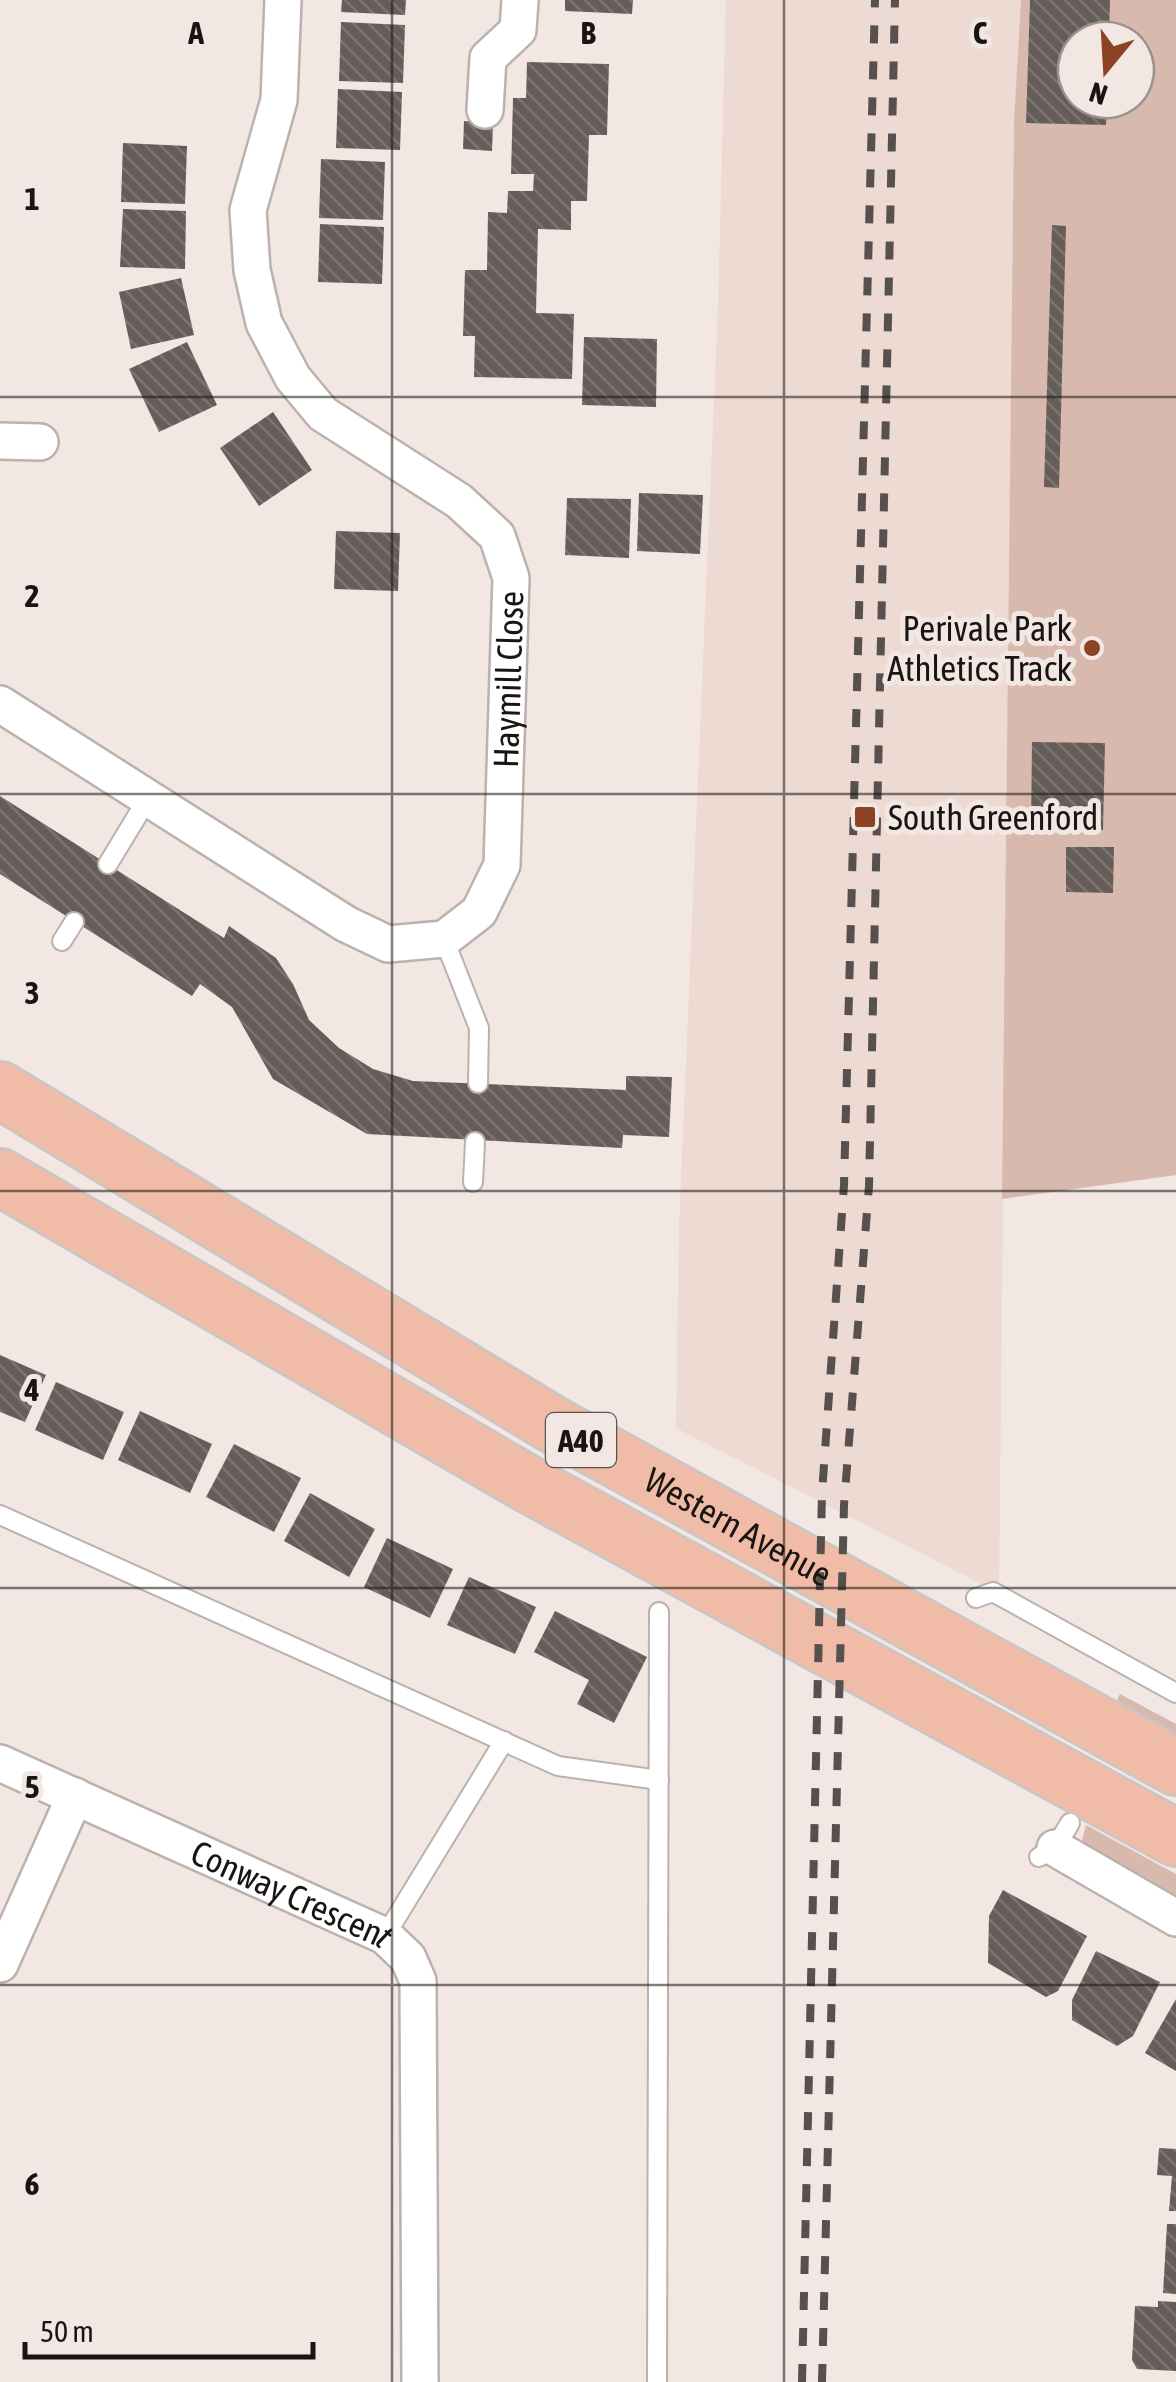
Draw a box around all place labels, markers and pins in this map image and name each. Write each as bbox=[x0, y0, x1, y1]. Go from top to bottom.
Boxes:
place label: Perivale Park Athletics Track bbox=[887, 608, 1072, 688]
marker: Perivale Park Athletics Track bbox=[1081, 637, 1103, 659]
place label: South Greenford bbox=[888, 797, 1098, 837]
marker: South Greenford bbox=[852, 804, 878, 830]

